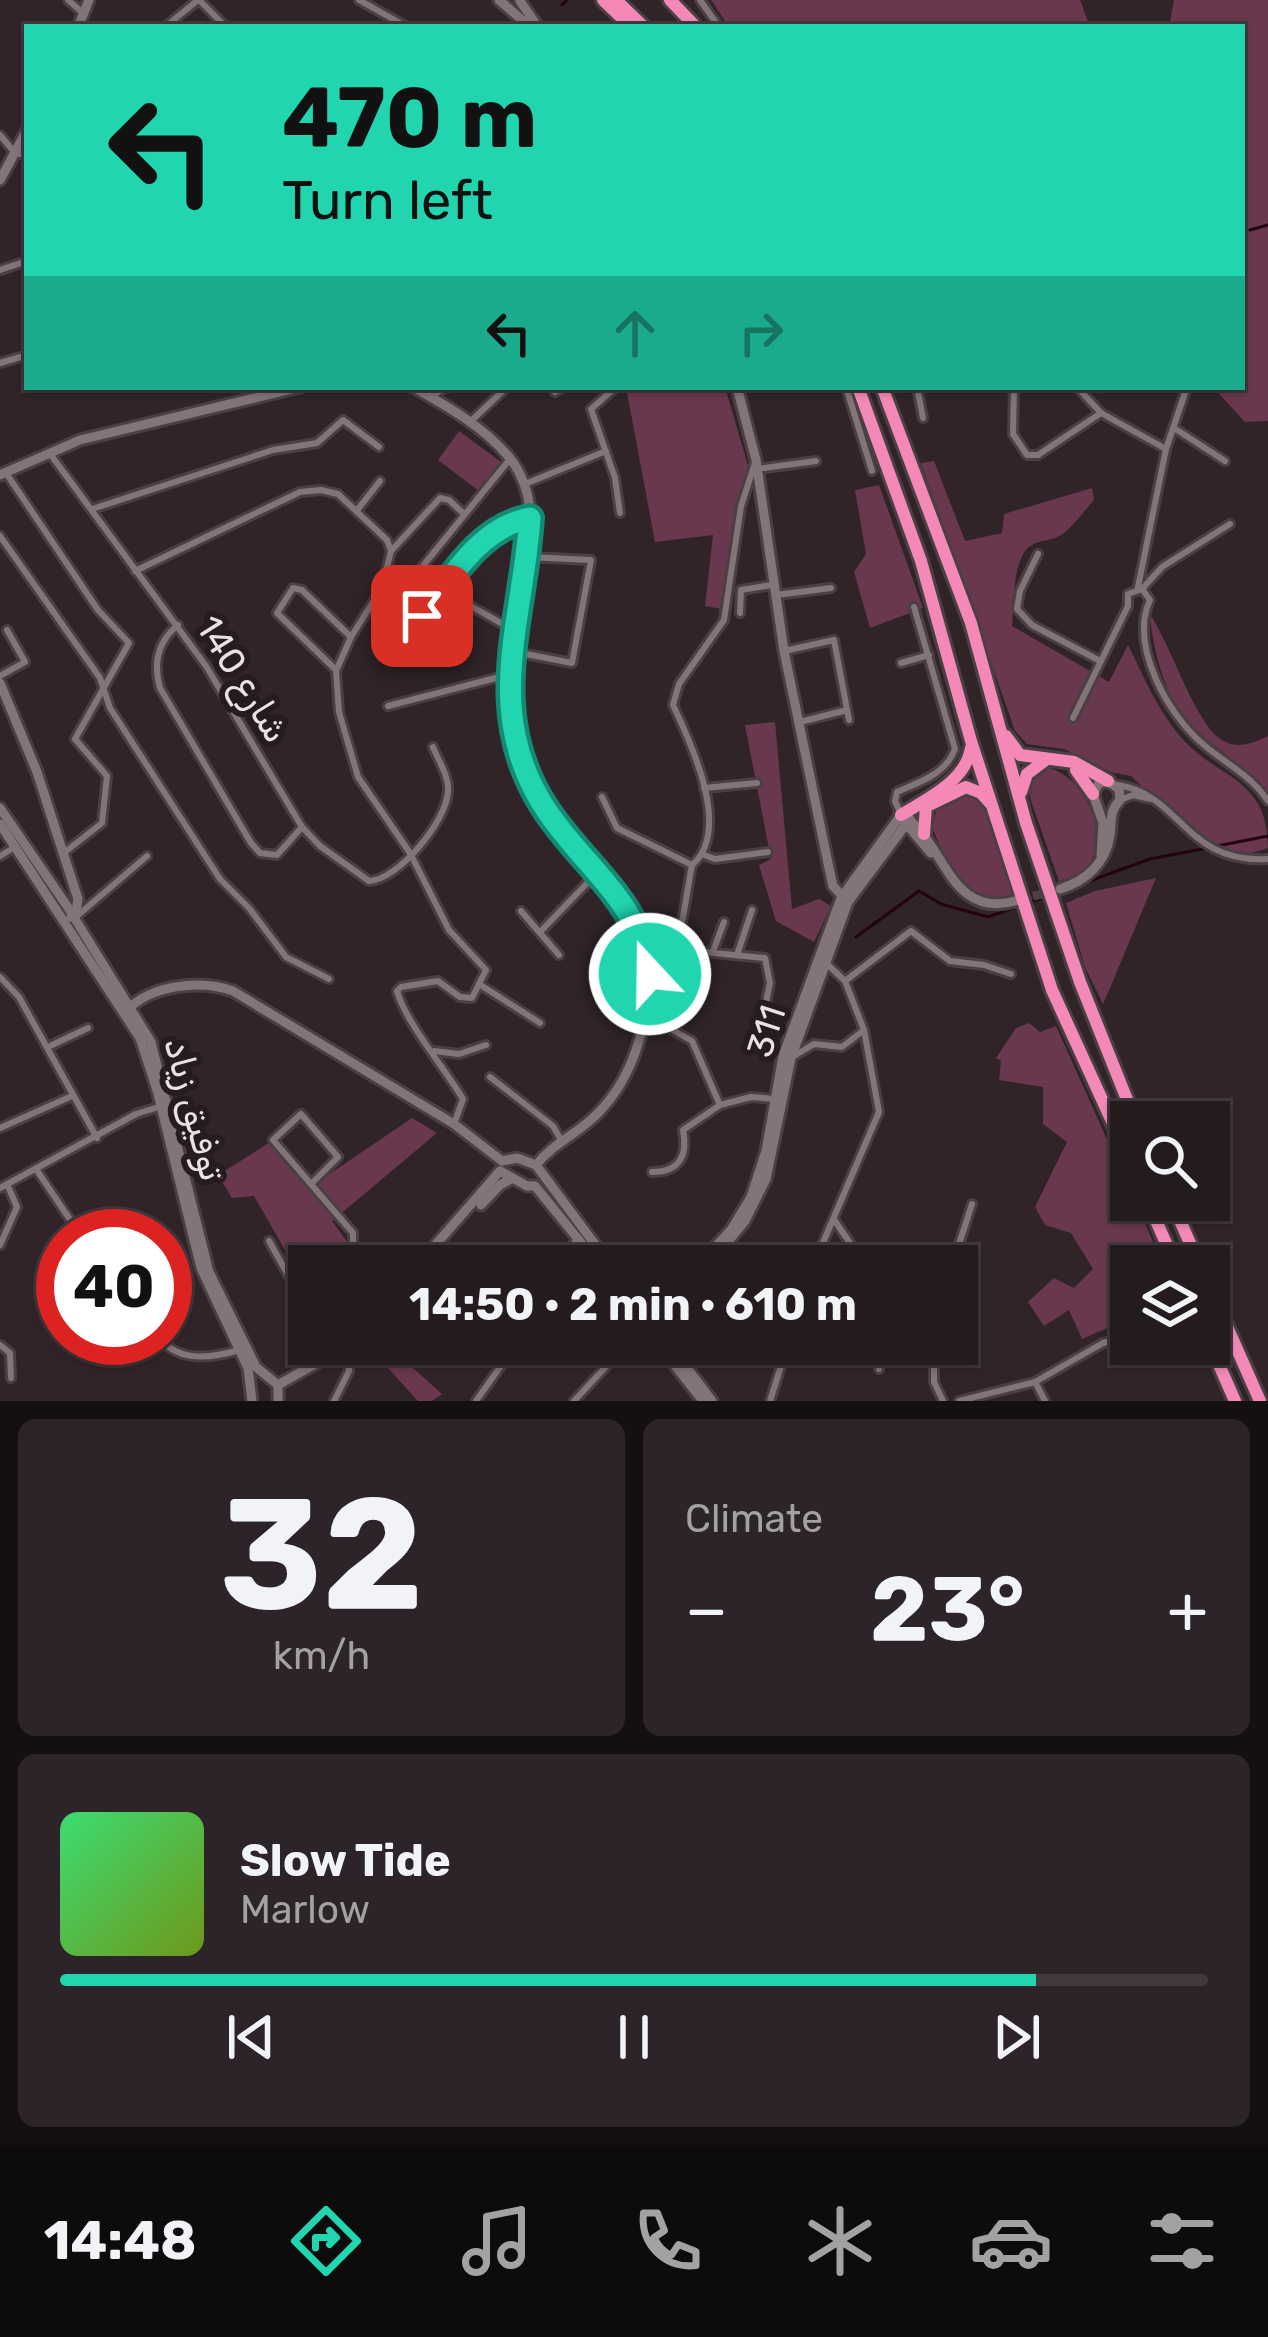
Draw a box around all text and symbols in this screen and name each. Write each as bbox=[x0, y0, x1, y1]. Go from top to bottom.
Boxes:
text: 470 m bbox=[282, 68, 537, 168]
icon: left bbox=[84, 72, 240, 228]
text: Turn left bbox=[282, 169, 493, 233]
icon: left bbox=[476, 300, 542, 366]
icon: ahead bbox=[602, 300, 668, 366]
icon: right bbox=[728, 300, 794, 366]
pin bbox=[371, 565, 473, 667]
icon: arrive bbox=[389, 583, 455, 649]
street label: شارع 140 bbox=[184, 608, 299, 752]
position arrow bbox=[587, 911, 713, 1037]
street label: 311 bbox=[738, 1000, 794, 1062]
street label: توفيق زياد bbox=[155, 1032, 235, 1186]
map controls bbox=[1110, 1101, 1230, 1365]
button: search bbox=[1110, 1101, 1230, 1221]
speed limit sign: 40 bbox=[36, 1209, 192, 1365]
button: layers bbox=[1110, 1245, 1230, 1365]
text: 14:50 · 2 min · 610 m bbox=[409, 1278, 857, 1331]
text: 32 bbox=[219, 1462, 424, 1647]
text: Climate bbox=[685, 1496, 823, 1542]
text: 23° bbox=[870, 1556, 1025, 1663]
text: − bbox=[685, 1570, 728, 1649]
text: + bbox=[1167, 1570, 1208, 1649]
text: km/h bbox=[273, 1633, 370, 1679]
text: Slow Tide bbox=[240, 1834, 451, 1887]
text: Marlow bbox=[240, 1887, 370, 1933]
icon: previous bbox=[218, 2004, 284, 2070]
icon: pause bbox=[601, 2004, 667, 2070]
icon: next bbox=[984, 2004, 1050, 2070]
icon: directions bbox=[284, 2199, 368, 2283]
icon: music bbox=[455, 2199, 539, 2283]
icon: phone bbox=[626, 2199, 710, 2283]
icon: climate bbox=[798, 2199, 882, 2283]
icon: car bbox=[969, 2199, 1053, 2283]
icon: filters bbox=[1140, 2199, 1224, 2283]
text: 14:48 bbox=[44, 2209, 197, 2273]

